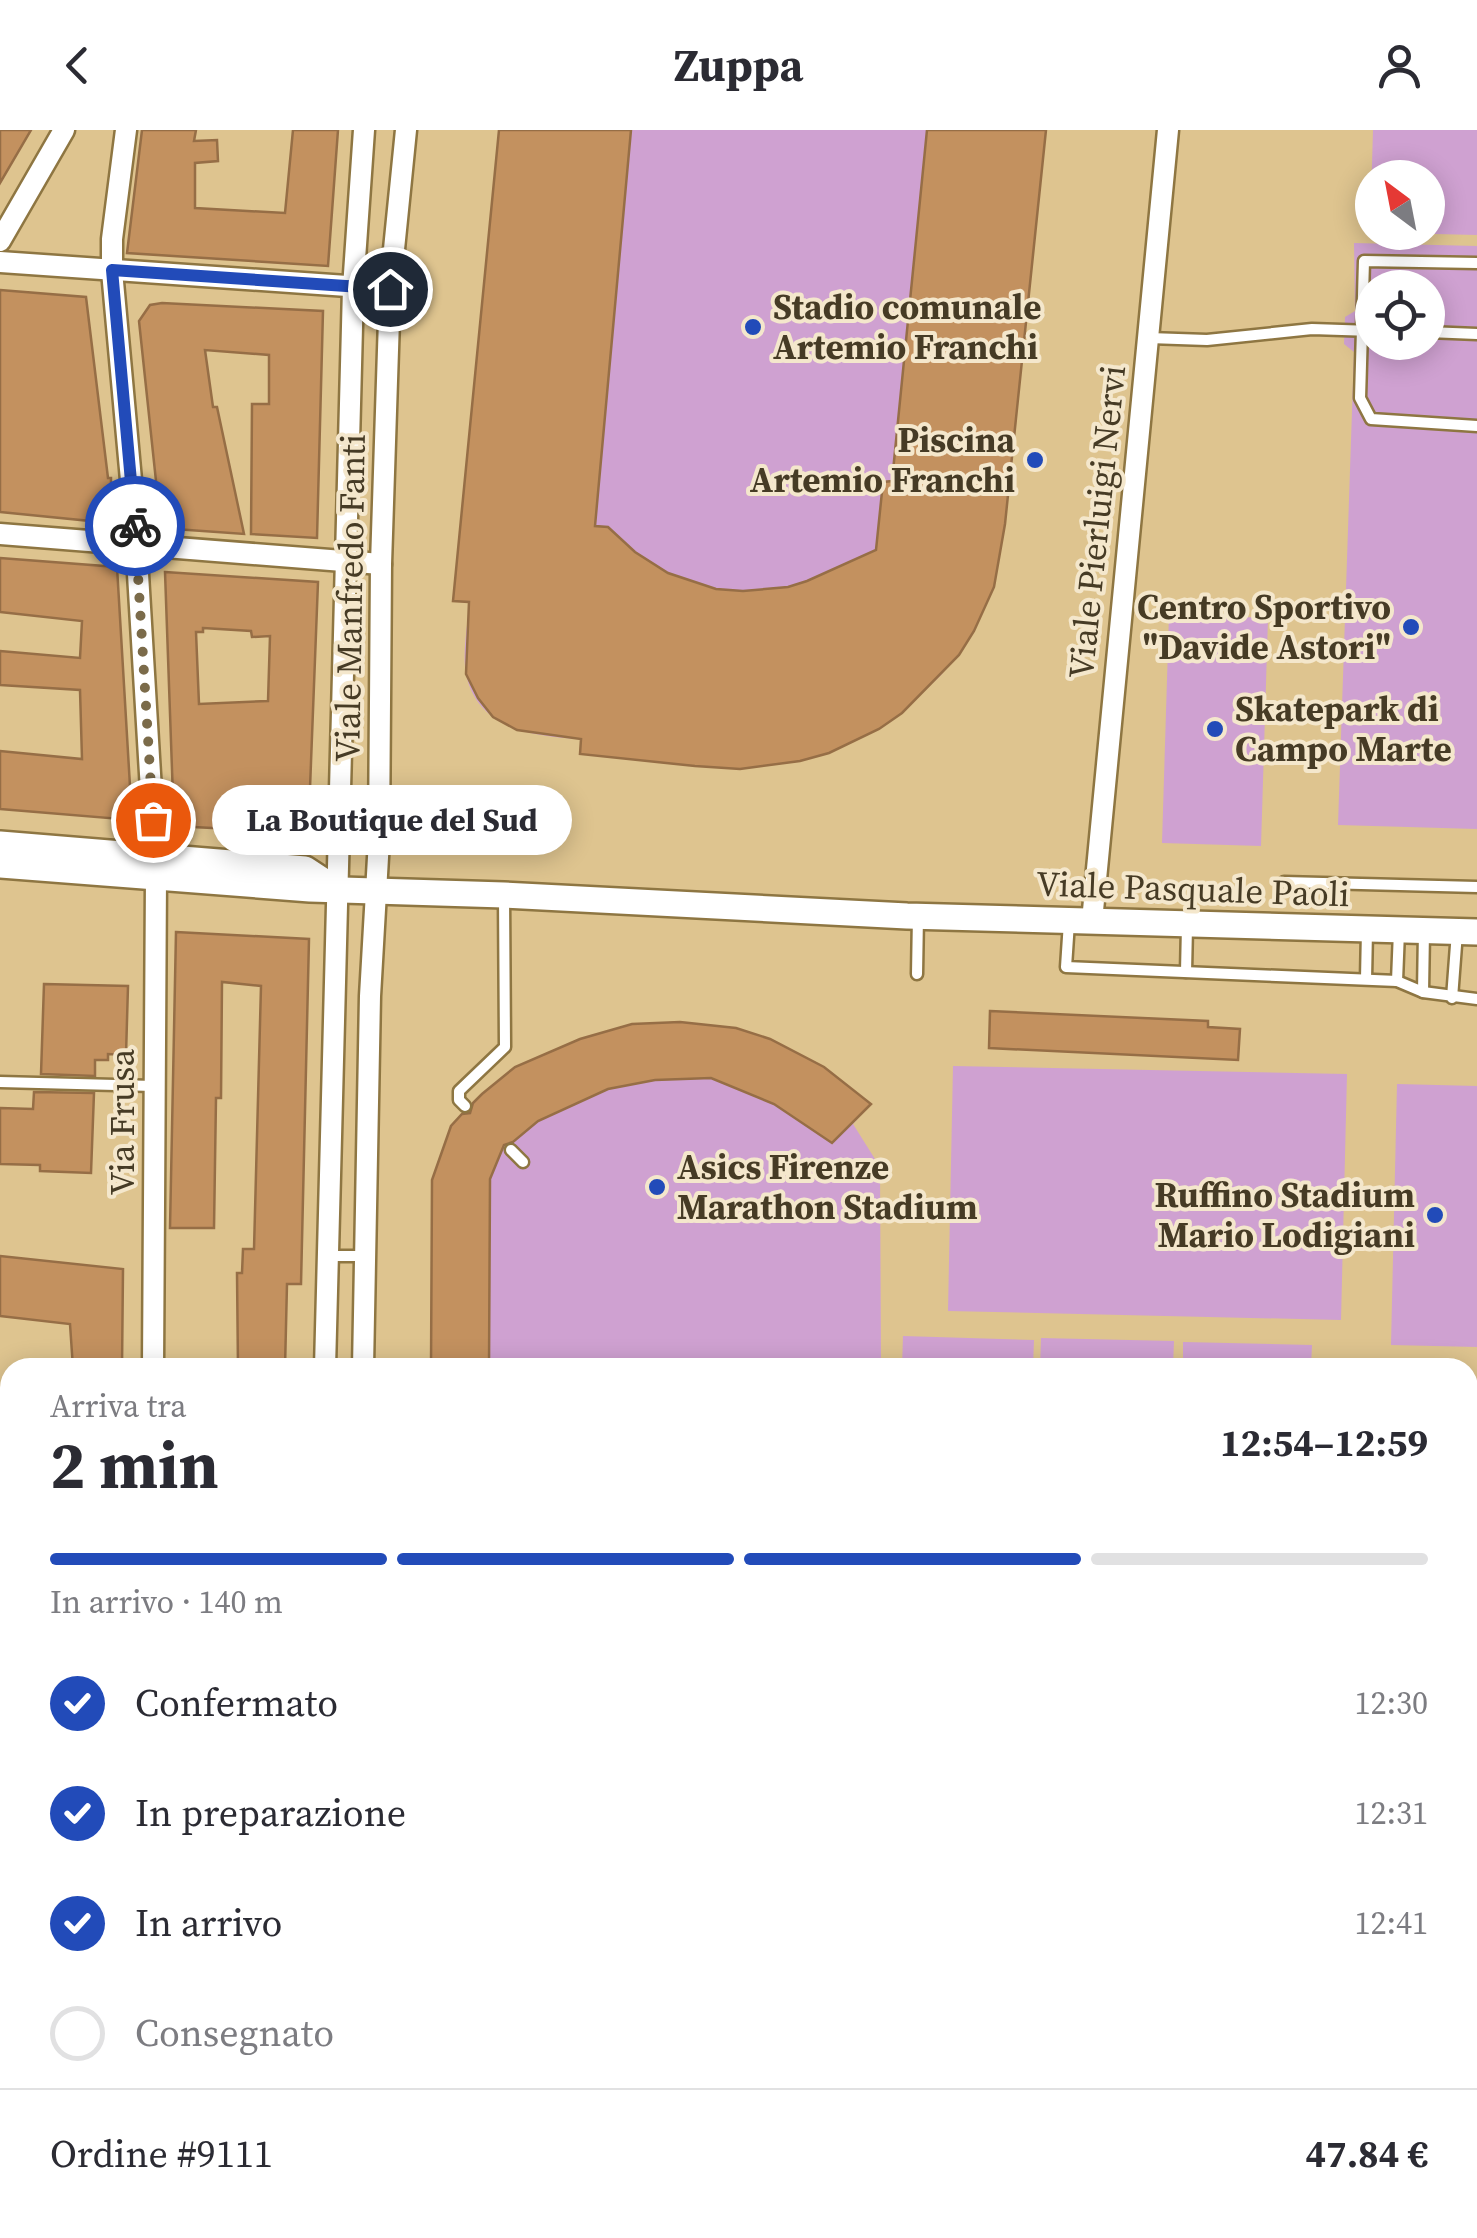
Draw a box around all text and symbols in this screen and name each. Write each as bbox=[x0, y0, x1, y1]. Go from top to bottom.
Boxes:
text: Zuppa bbox=[674, 34, 803, 96]
icon: back bbox=[50, 38, 105, 93]
icon: person bbox=[1372, 38, 1427, 93]
north arrow bbox=[1355, 160, 1445, 250]
map controls bbox=[1355, 160, 1445, 360]
pin bbox=[348, 247, 433, 332]
icon: home bbox=[363, 262, 418, 317]
button: locate bbox=[1355, 270, 1445, 360]
place label: Stadio comunale Artemio Franchi bbox=[773, 283, 1042, 371]
marker: Stadio comunale Artemio Franchi bbox=[742, 316, 764, 338]
street label: Viale Pierluigi Nervi bbox=[1057, 363, 1137, 681]
place label: Piscina Artemio Franchi bbox=[750, 416, 1015, 504]
street label: Viale Manfredo Fanti bbox=[323, 434, 377, 762]
marker: Piscina Artemio Franchi bbox=[1024, 449, 1046, 471]
courier bbox=[85, 476, 185, 576]
icon: bike bbox=[108, 499, 163, 554]
place label: Centro Sportivo "Davide Astori" bbox=[1137, 583, 1391, 671]
marker: Centro Sportivo "Davide Astori" bbox=[1400, 616, 1422, 638]
place label: Skatepark di Campo Marte bbox=[1235, 685, 1452, 773]
marker: Skatepark di Campo Marte bbox=[1204, 718, 1226, 740]
pin bbox=[111, 778, 196, 863]
callout: La Boutique del Sud bbox=[213, 785, 573, 855]
icon: bag bbox=[126, 793, 181, 848]
text: La Boutique del Sud bbox=[246, 798, 538, 842]
street label: Viale Pasquale Paoli bbox=[1036, 860, 1350, 918]
street label: Via Frusa bbox=[98, 1048, 146, 1195]
place label: Asics Firenze Marathon Stadium bbox=[677, 1143, 978, 1231]
place label: Ruffino Stadium Mario Lodigiani bbox=[1154, 1171, 1415, 1259]
marker: Asics Firenze Marathon Stadium bbox=[646, 1176, 668, 1198]
marker: Ruffino Stadium Mario Lodigiani bbox=[1424, 1204, 1446, 1226]
text: Arriva tra bbox=[50, 1384, 187, 1428]
text: 12:54–12:59 bbox=[1220, 1417, 1428, 1469]
text: 2 min bbox=[50, 1421, 219, 1510]
text: In arrivo · 140 m bbox=[50, 1580, 283, 1624]
icon: check bbox=[50, 1676, 105, 1731]
text: Confermato bbox=[135, 1677, 338, 1729]
text: 12:30 bbox=[1354, 1681, 1428, 1725]
icon: check bbox=[50, 1786, 105, 1841]
text: In preparazione bbox=[135, 1787, 406, 1839]
text: 12:31 bbox=[1354, 1791, 1428, 1835]
icon: check bbox=[50, 1896, 105, 1951]
text: In arrivo bbox=[135, 1897, 282, 1949]
text: 12:41 bbox=[1354, 1901, 1428, 1945]
text: Consegnato bbox=[135, 2007, 334, 2059]
text: Ordine #9111 bbox=[50, 2128, 273, 2180]
text: 47.84 € bbox=[1305, 2128, 1428, 2180]

